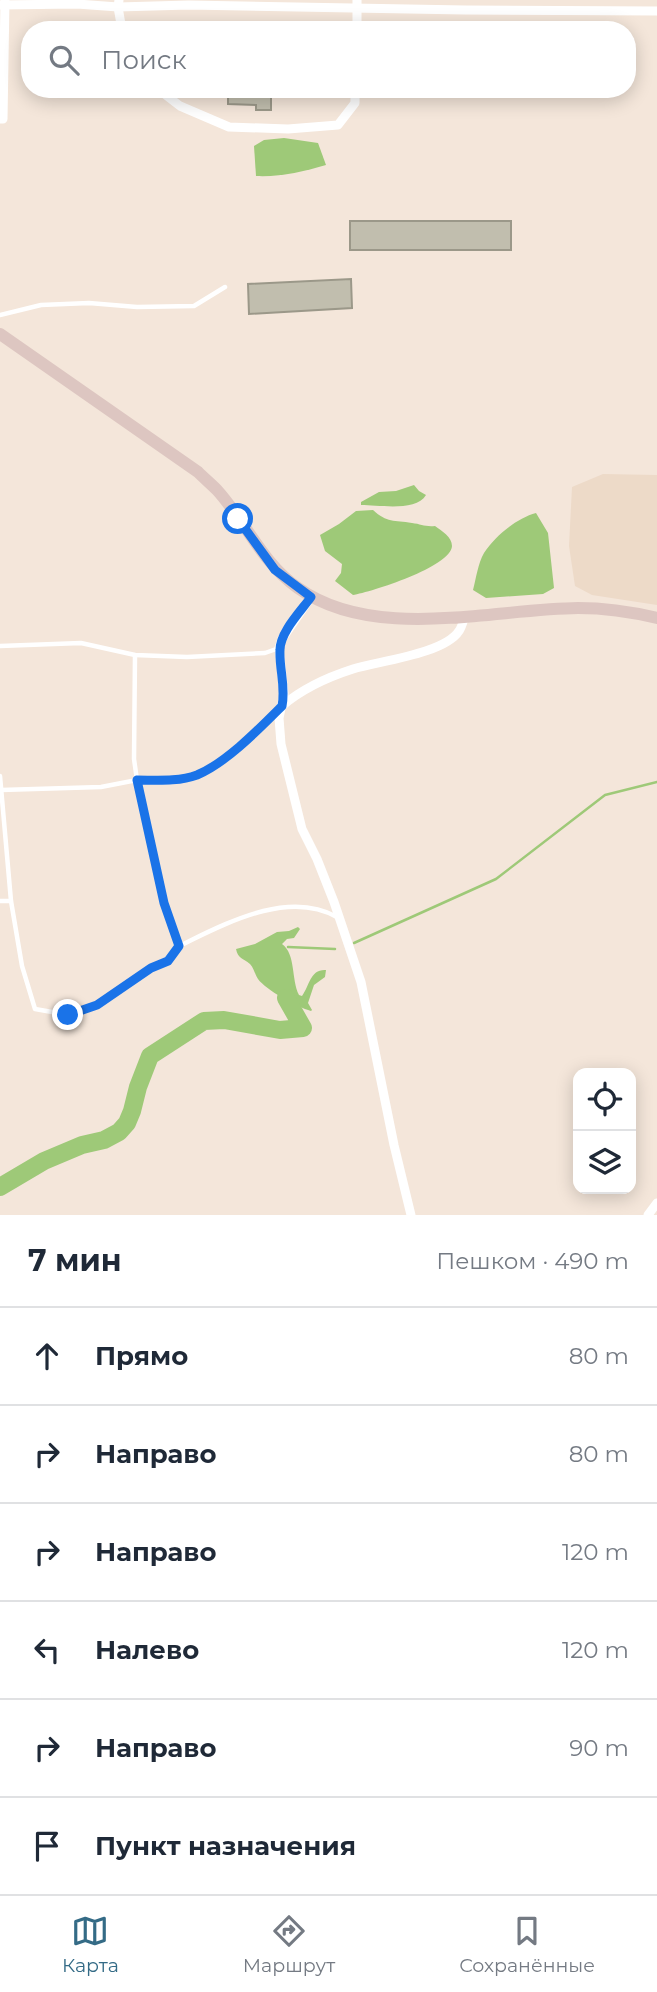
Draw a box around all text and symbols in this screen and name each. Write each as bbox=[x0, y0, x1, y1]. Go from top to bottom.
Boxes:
search box bbox=[21, 21, 636, 98]
icon: search bbox=[45, 41, 83, 79]
text: Поиск bbox=[101, 44, 187, 76]
route start bbox=[222, 503, 253, 534]
route end bbox=[52, 999, 83, 1030]
map controls bbox=[573, 1068, 636, 1194]
button: locate bbox=[573, 1068, 636, 1131]
button: layers bbox=[573, 1131, 636, 1194]
text: 7 мин bbox=[28, 1242, 122, 1279]
text: Пешком · 490 m bbox=[436, 1247, 629, 1275]
icon: ahead bbox=[28, 1337, 66, 1375]
text: Прямо bbox=[95, 1340, 188, 1372]
text: 80 m bbox=[569, 1342, 629, 1370]
icon: right bbox=[28, 1435, 66, 1473]
text: Направо bbox=[95, 1438, 216, 1470]
text: 80 m bbox=[569, 1440, 629, 1468]
icon: right bbox=[28, 1533, 66, 1571]
text: Направо bbox=[95, 1536, 216, 1568]
text: 120 m bbox=[562, 1538, 629, 1566]
icon: left bbox=[28, 1631, 66, 1669]
text: Налево bbox=[95, 1634, 199, 1666]
text: 120 m bbox=[562, 1636, 629, 1664]
icon: right bbox=[28, 1729, 66, 1767]
text: Направо bbox=[95, 1732, 216, 1764]
text: 90 m bbox=[569, 1734, 629, 1762]
icon: arrive bbox=[28, 1827, 66, 1865]
text: Пункт назначения bbox=[95, 1830, 356, 1862]
tab: Карта bbox=[62, 1912, 119, 1977]
tab: Маршрут bbox=[243, 1912, 335, 1977]
tab: Сохранённые bbox=[459, 1912, 595, 1977]

